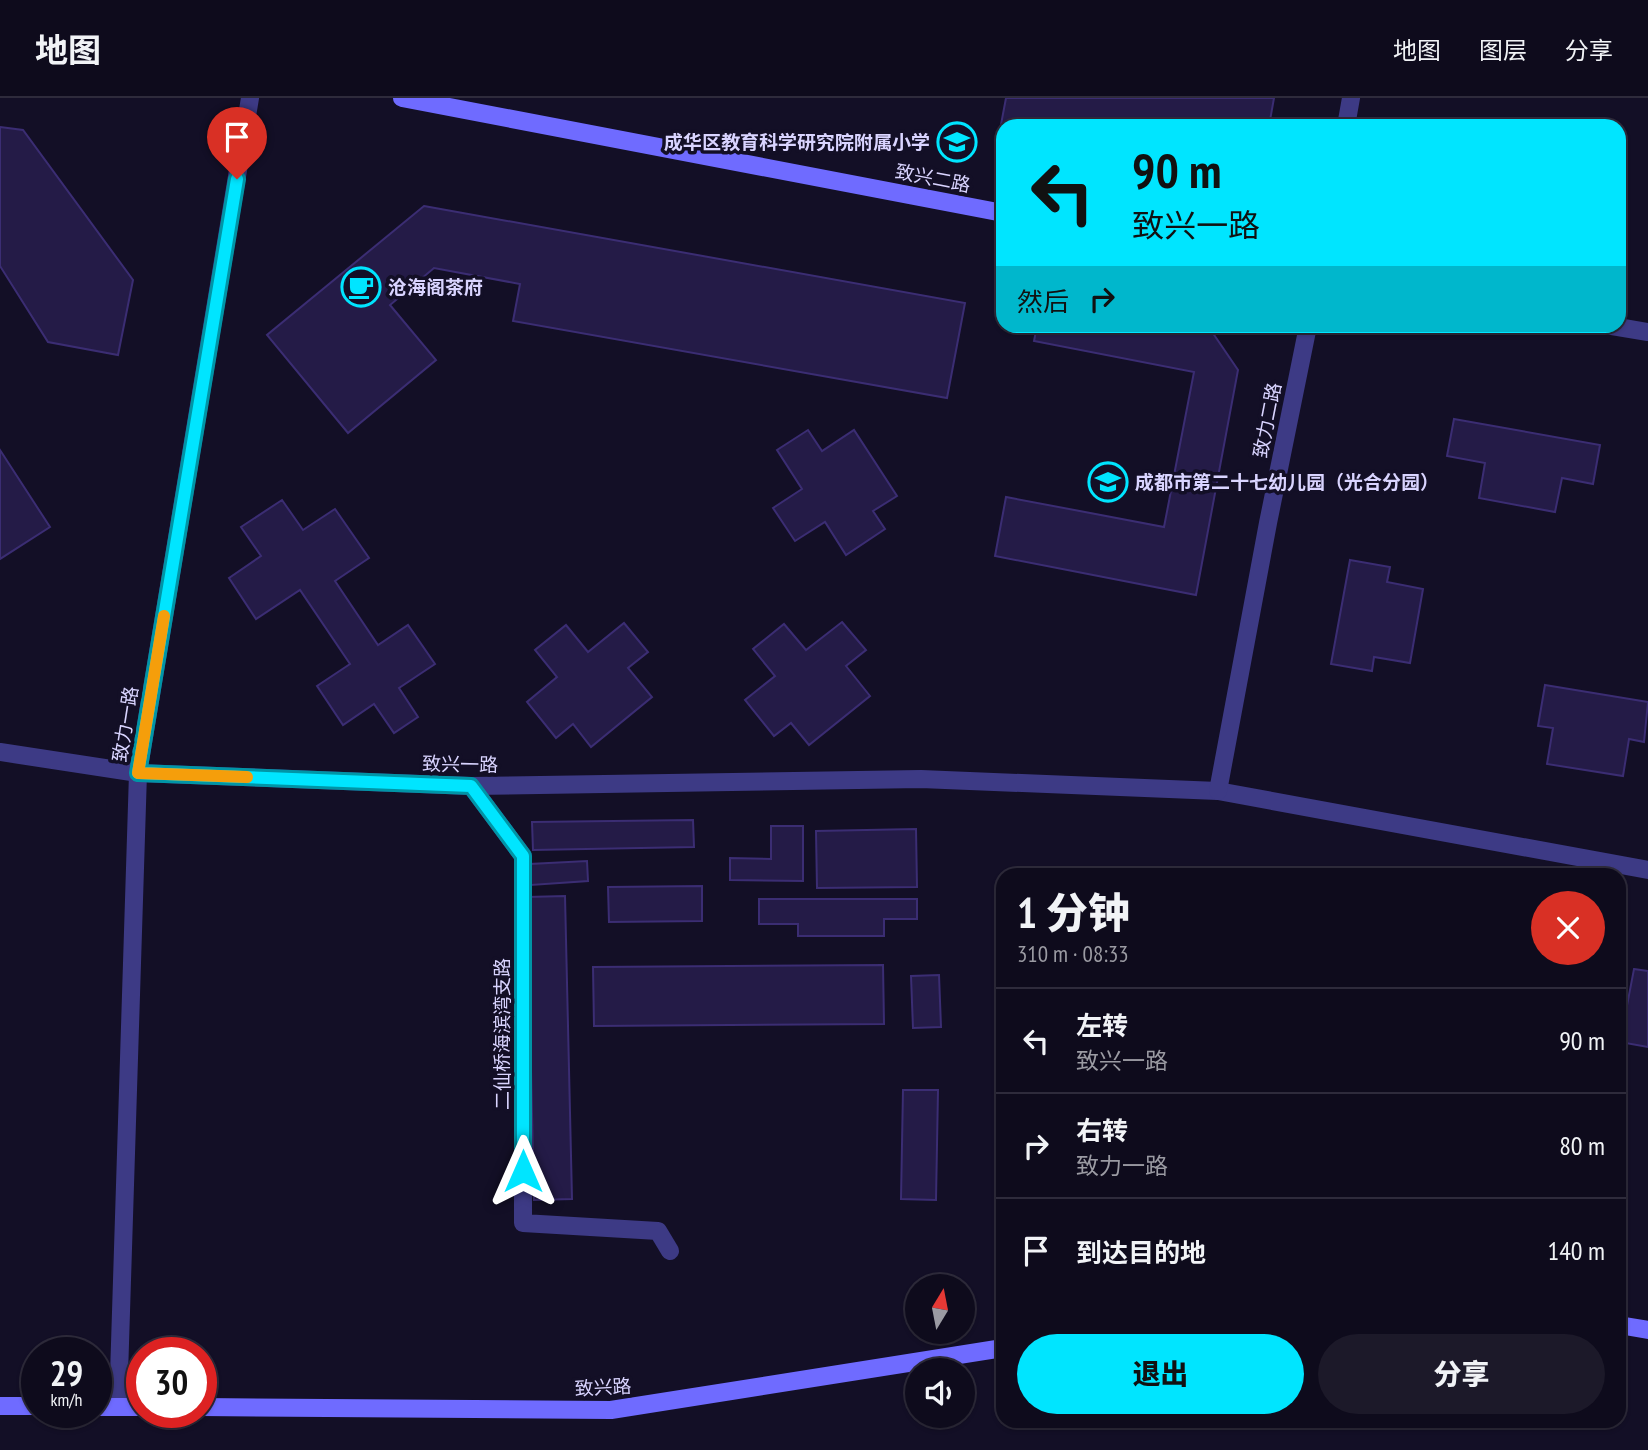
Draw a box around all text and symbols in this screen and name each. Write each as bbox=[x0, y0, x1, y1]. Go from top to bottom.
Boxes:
text: 地图 bbox=[35, 28, 101, 71]
text: 地图 bbox=[1393, 35, 1441, 66]
text: 图层 bbox=[1479, 35, 1527, 66]
text: 分享 bbox=[1565, 35, 1613, 66]
pin bbox=[207, 107, 267, 179]
icon: arrive bbox=[218, 118, 256, 156]
school or university icon: 成华区教育科学研究院附属小学 bbox=[936, 121, 978, 163]
place label: 成华区教育科学研究院附属小学 bbox=[664, 130, 930, 154]
text: 90 m bbox=[1132, 138, 1221, 202]
icon: left bbox=[1017, 147, 1108, 238]
street label: 致兴二路 bbox=[893, 159, 973, 197]
text: 致兴一路 bbox=[1132, 204, 1260, 246]
cafe icon: 沧海阁茶府 bbox=[340, 266, 382, 308]
place label: 沧海阁茶府 bbox=[388, 275, 483, 299]
icon: right bbox=[1083, 280, 1121, 318]
text: 然后 bbox=[1017, 285, 1069, 318]
street label: 致力二路 bbox=[1248, 380, 1286, 460]
school or university icon: 成都市第二十七幼儿园（光合分园） bbox=[1087, 461, 1129, 503]
place label: 成都市第二十七幼儿园（光合分园） bbox=[1135, 470, 1439, 494]
street label: 致力一路 bbox=[107, 685, 143, 763]
street label: 致兴一路 bbox=[422, 751, 498, 777]
text: 1 分钟 bbox=[1017, 885, 1130, 940]
button: close bbox=[1531, 891, 1605, 965]
text: 310 m · 08:33 bbox=[1017, 939, 1129, 968]
street label: 二仙桥海滨湾支路 bbox=[490, 958, 514, 1110]
text: 左转 bbox=[1076, 1009, 1128, 1042]
icon: left bbox=[1017, 1022, 1055, 1060]
text: 90 m bbox=[1559, 1024, 1605, 1057]
text: 致兴一路 bbox=[1076, 1046, 1168, 1075]
text: 右转 bbox=[1076, 1114, 1128, 1147]
icon: right bbox=[1017, 1127, 1055, 1165]
text: 80 m bbox=[1559, 1129, 1605, 1162]
position arrow bbox=[486, 1134, 560, 1208]
text: 致力一路 bbox=[1076, 1151, 1168, 1180]
icon: arrive bbox=[1017, 1232, 1055, 1270]
text: 140 m bbox=[1547, 1234, 1605, 1267]
text: 到达目的地 bbox=[1076, 1236, 1206, 1269]
north arrow bbox=[905, 1274, 975, 1344]
map controls bbox=[905, 1274, 975, 1428]
button: 退出 bbox=[1017, 1334, 1304, 1414]
button: 分享 bbox=[1318, 1334, 1605, 1414]
speed limit sign: 30 bbox=[126, 1337, 217, 1428]
text: 29 bbox=[50, 1350, 83, 1396]
button: sound bbox=[905, 1358, 975, 1428]
street label: 致兴路 bbox=[574, 1374, 632, 1400]
text: km/h bbox=[51, 1388, 82, 1411]

